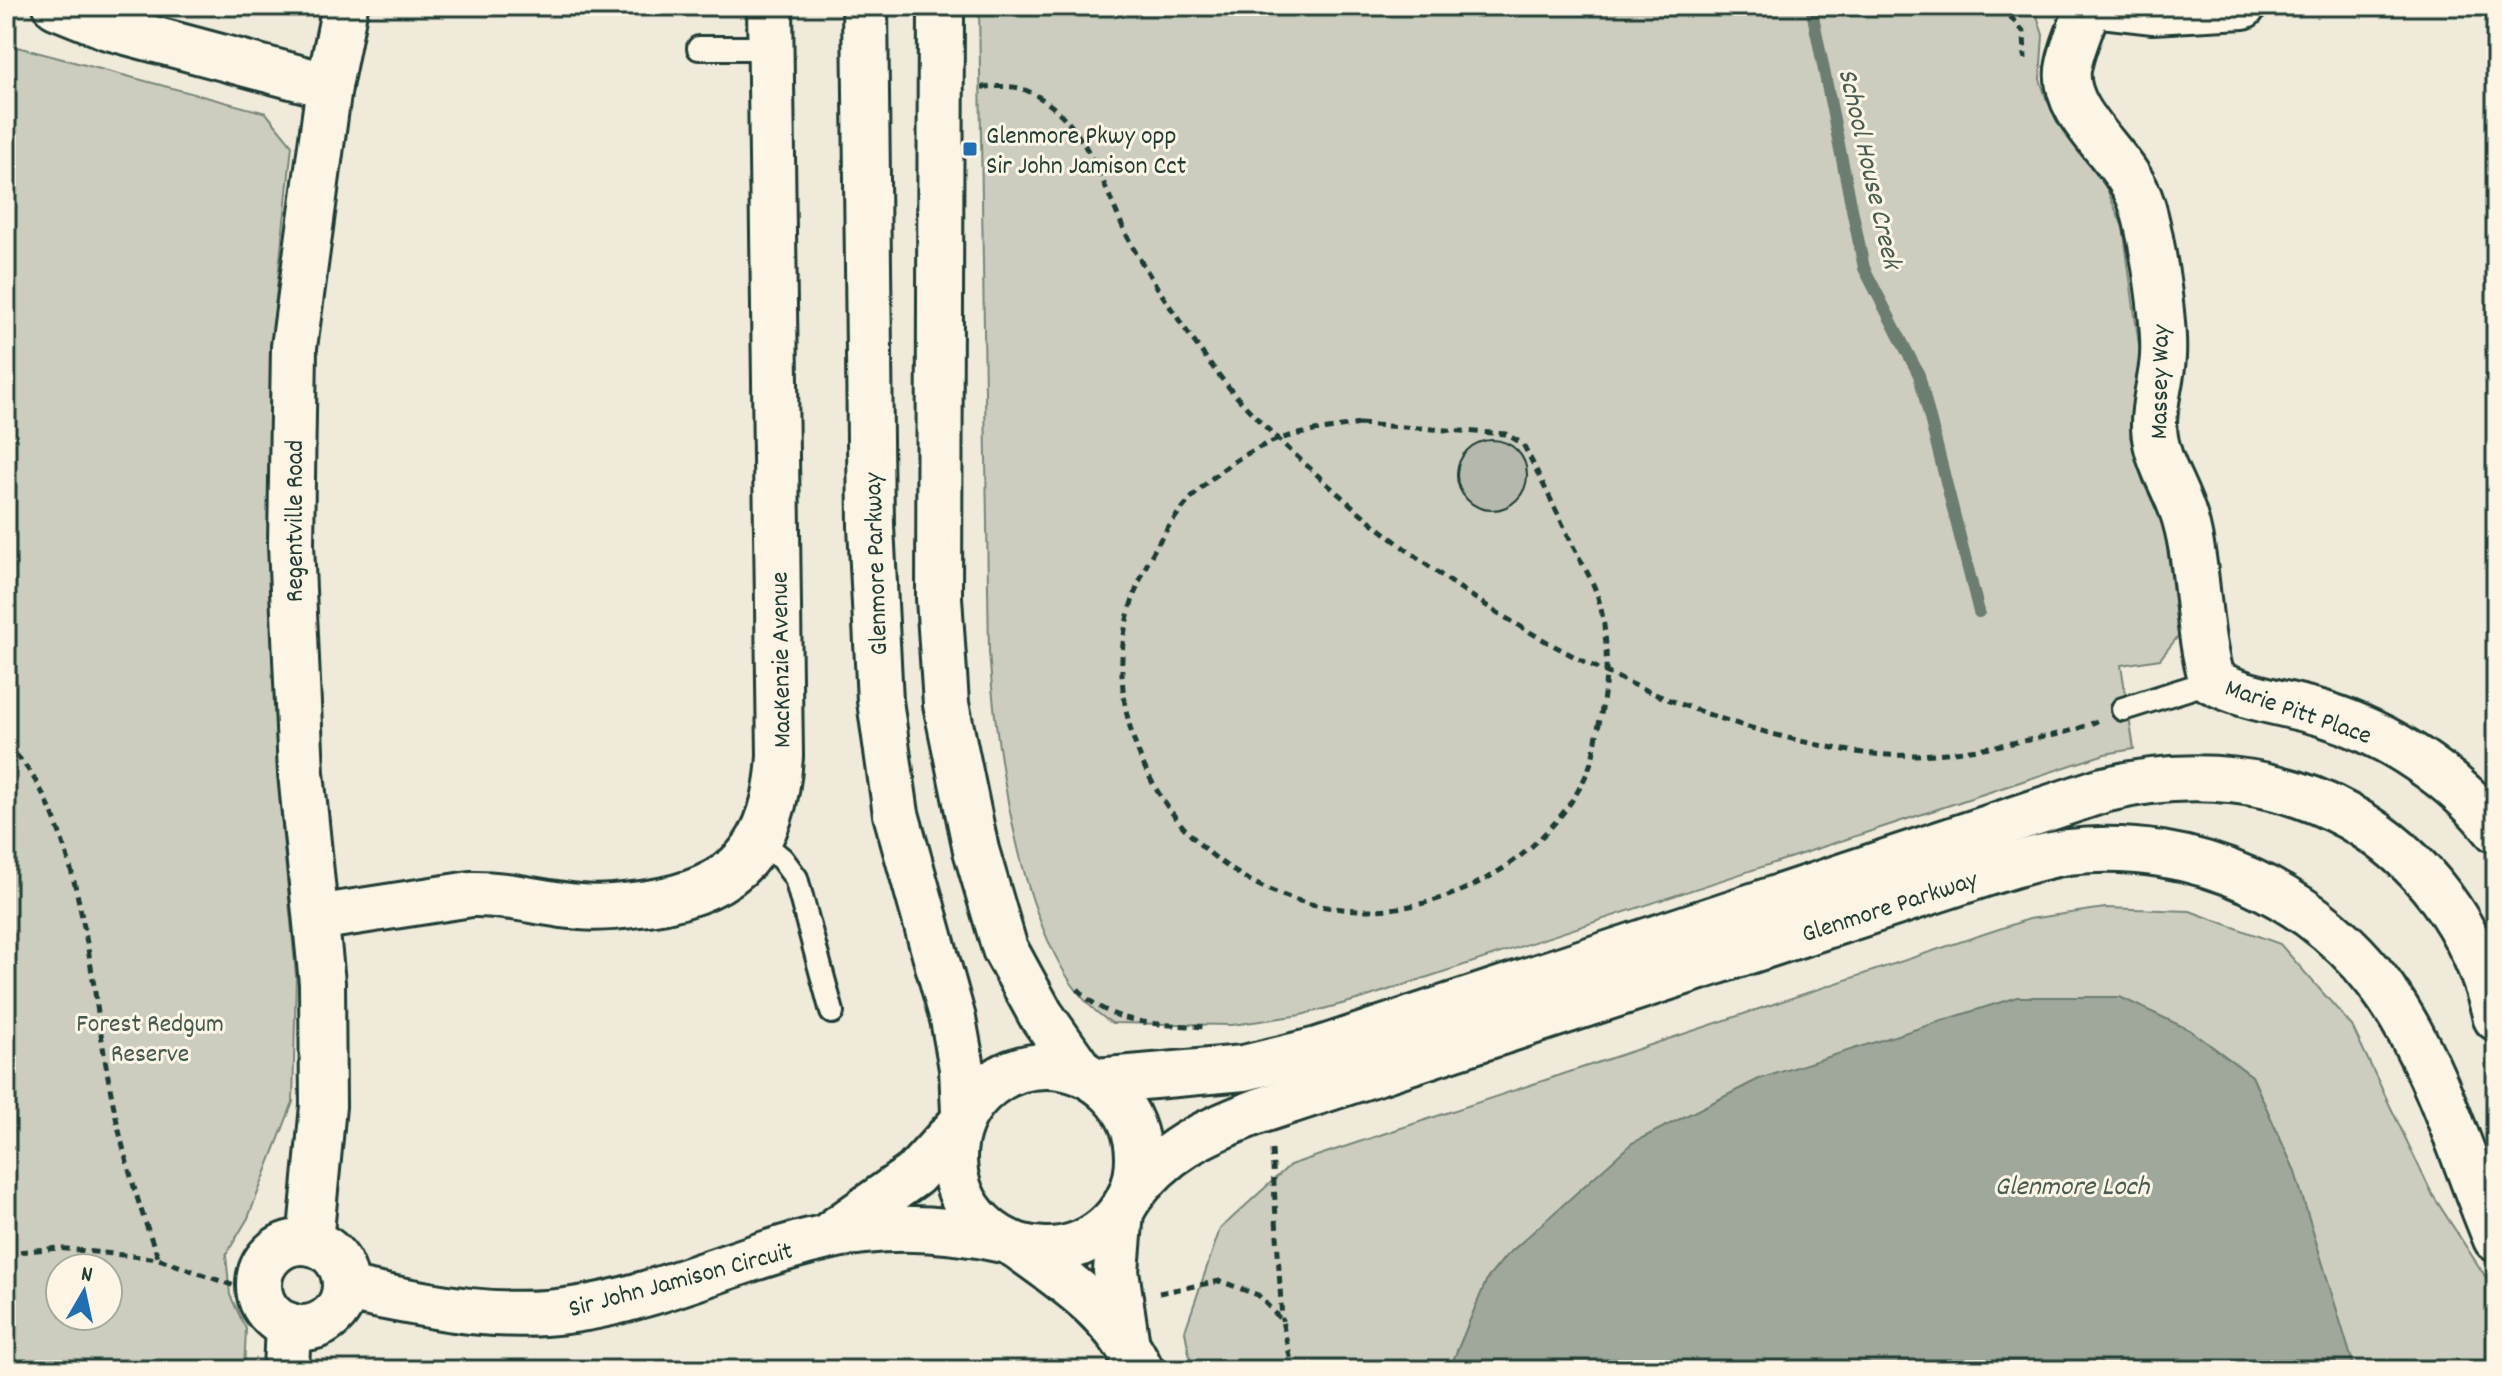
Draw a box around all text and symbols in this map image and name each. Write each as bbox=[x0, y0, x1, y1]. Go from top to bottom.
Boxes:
water label: School House Creek bbox=[1825, 65, 1910, 276]
place label: Glenmore Pkwy opp Sir John Jamison Cct bbox=[986, 119, 1187, 186]
marker: Glenmore Pkwy opp Sir John Jamison Cct bbox=[961, 140, 979, 158]
street label: Massey Way bbox=[2142, 324, 2181, 440]
street label: Regentville Road bbox=[278, 440, 315, 602]
street label: Glenmore Parkway bbox=[856, 471, 899, 656]
street label: MacKenzie Avenue bbox=[762, 571, 803, 749]
street label: Marie Pitt Place bbox=[2219, 671, 2376, 756]
street label: Glenmore Parkway bbox=[1797, 862, 1983, 954]
park label: Forest Redgum Reserve bbox=[76, 1007, 224, 1074]
water label: Glenmore Loch bbox=[1995, 1169, 2151, 1209]
street label: Sir John Jamison Circuit bbox=[565, 1234, 798, 1329]
north arrow bbox=[44, 1252, 124, 1332]
text: N bbox=[79, 1260, 94, 1292]

